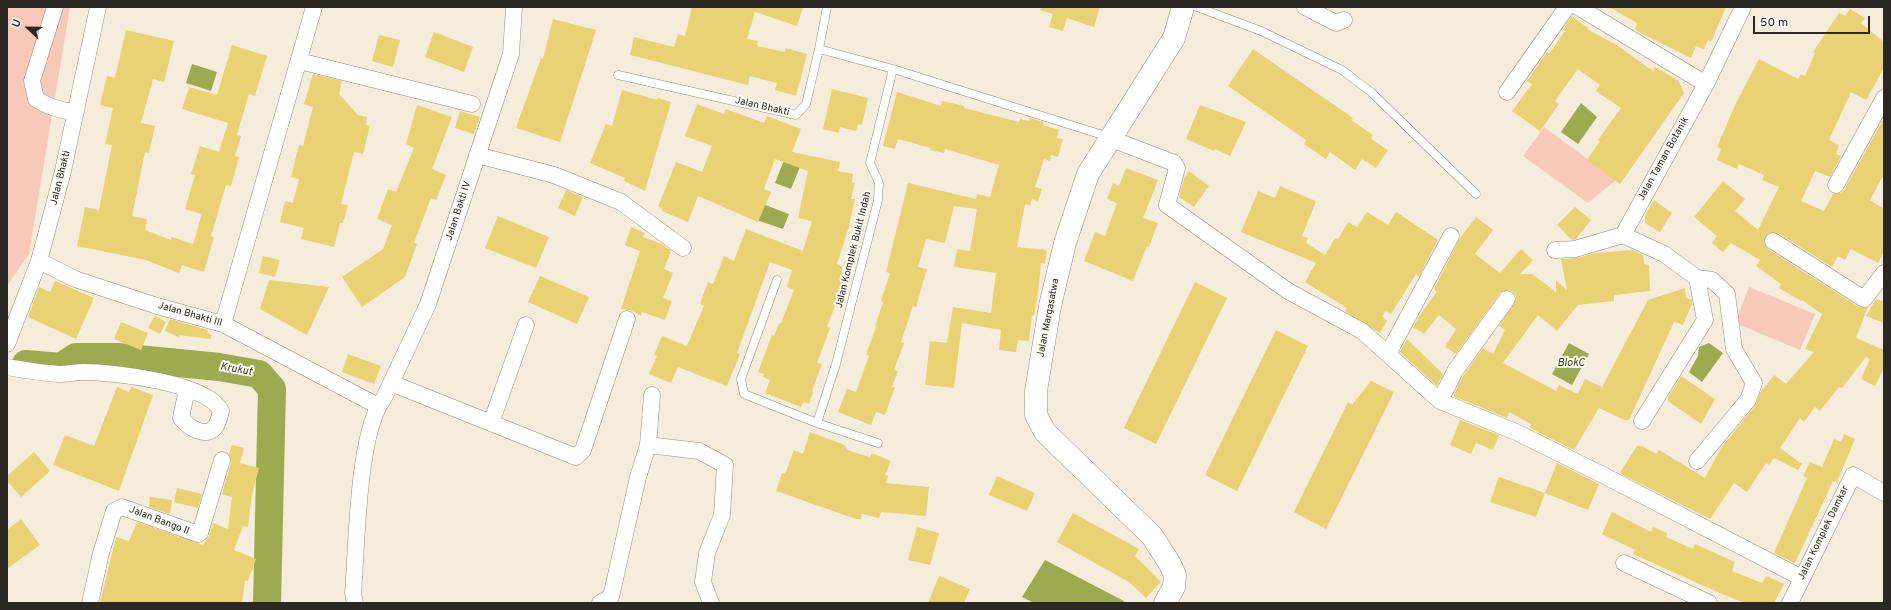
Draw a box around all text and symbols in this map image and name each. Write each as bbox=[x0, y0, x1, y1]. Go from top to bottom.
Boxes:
north arrow bbox=[8, 8, 48, 48]
scale bar bbox=[1755, 8, 1872, 34]
text: 50 m bbox=[1760, 15, 1788, 31]
text: U bbox=[9, 17, 25, 30]
street label: Jalan Bhakti bbox=[734, 95, 790, 119]
street label: Jalan Taman Botanik bbox=[1636, 115, 1692, 203]
street label: Jalan Bhakti bbox=[48, 150, 74, 206]
street label: Jalan Bakti IV bbox=[444, 180, 474, 242]
street label: Jalan Komplek Bukit Indah bbox=[834, 190, 874, 310]
street label: Jalan Margasatwa bbox=[1035, 278, 1063, 358]
street label: Jalan Bhakti III bbox=[156, 300, 224, 330]
water label: BlokC bbox=[1557, 357, 1585, 371]
water label: Krukut bbox=[219, 361, 253, 379]
street label: Jalan Komplek Damkar bbox=[1796, 484, 1852, 582]
street label: Jalan Bango II bbox=[127, 504, 191, 538]

